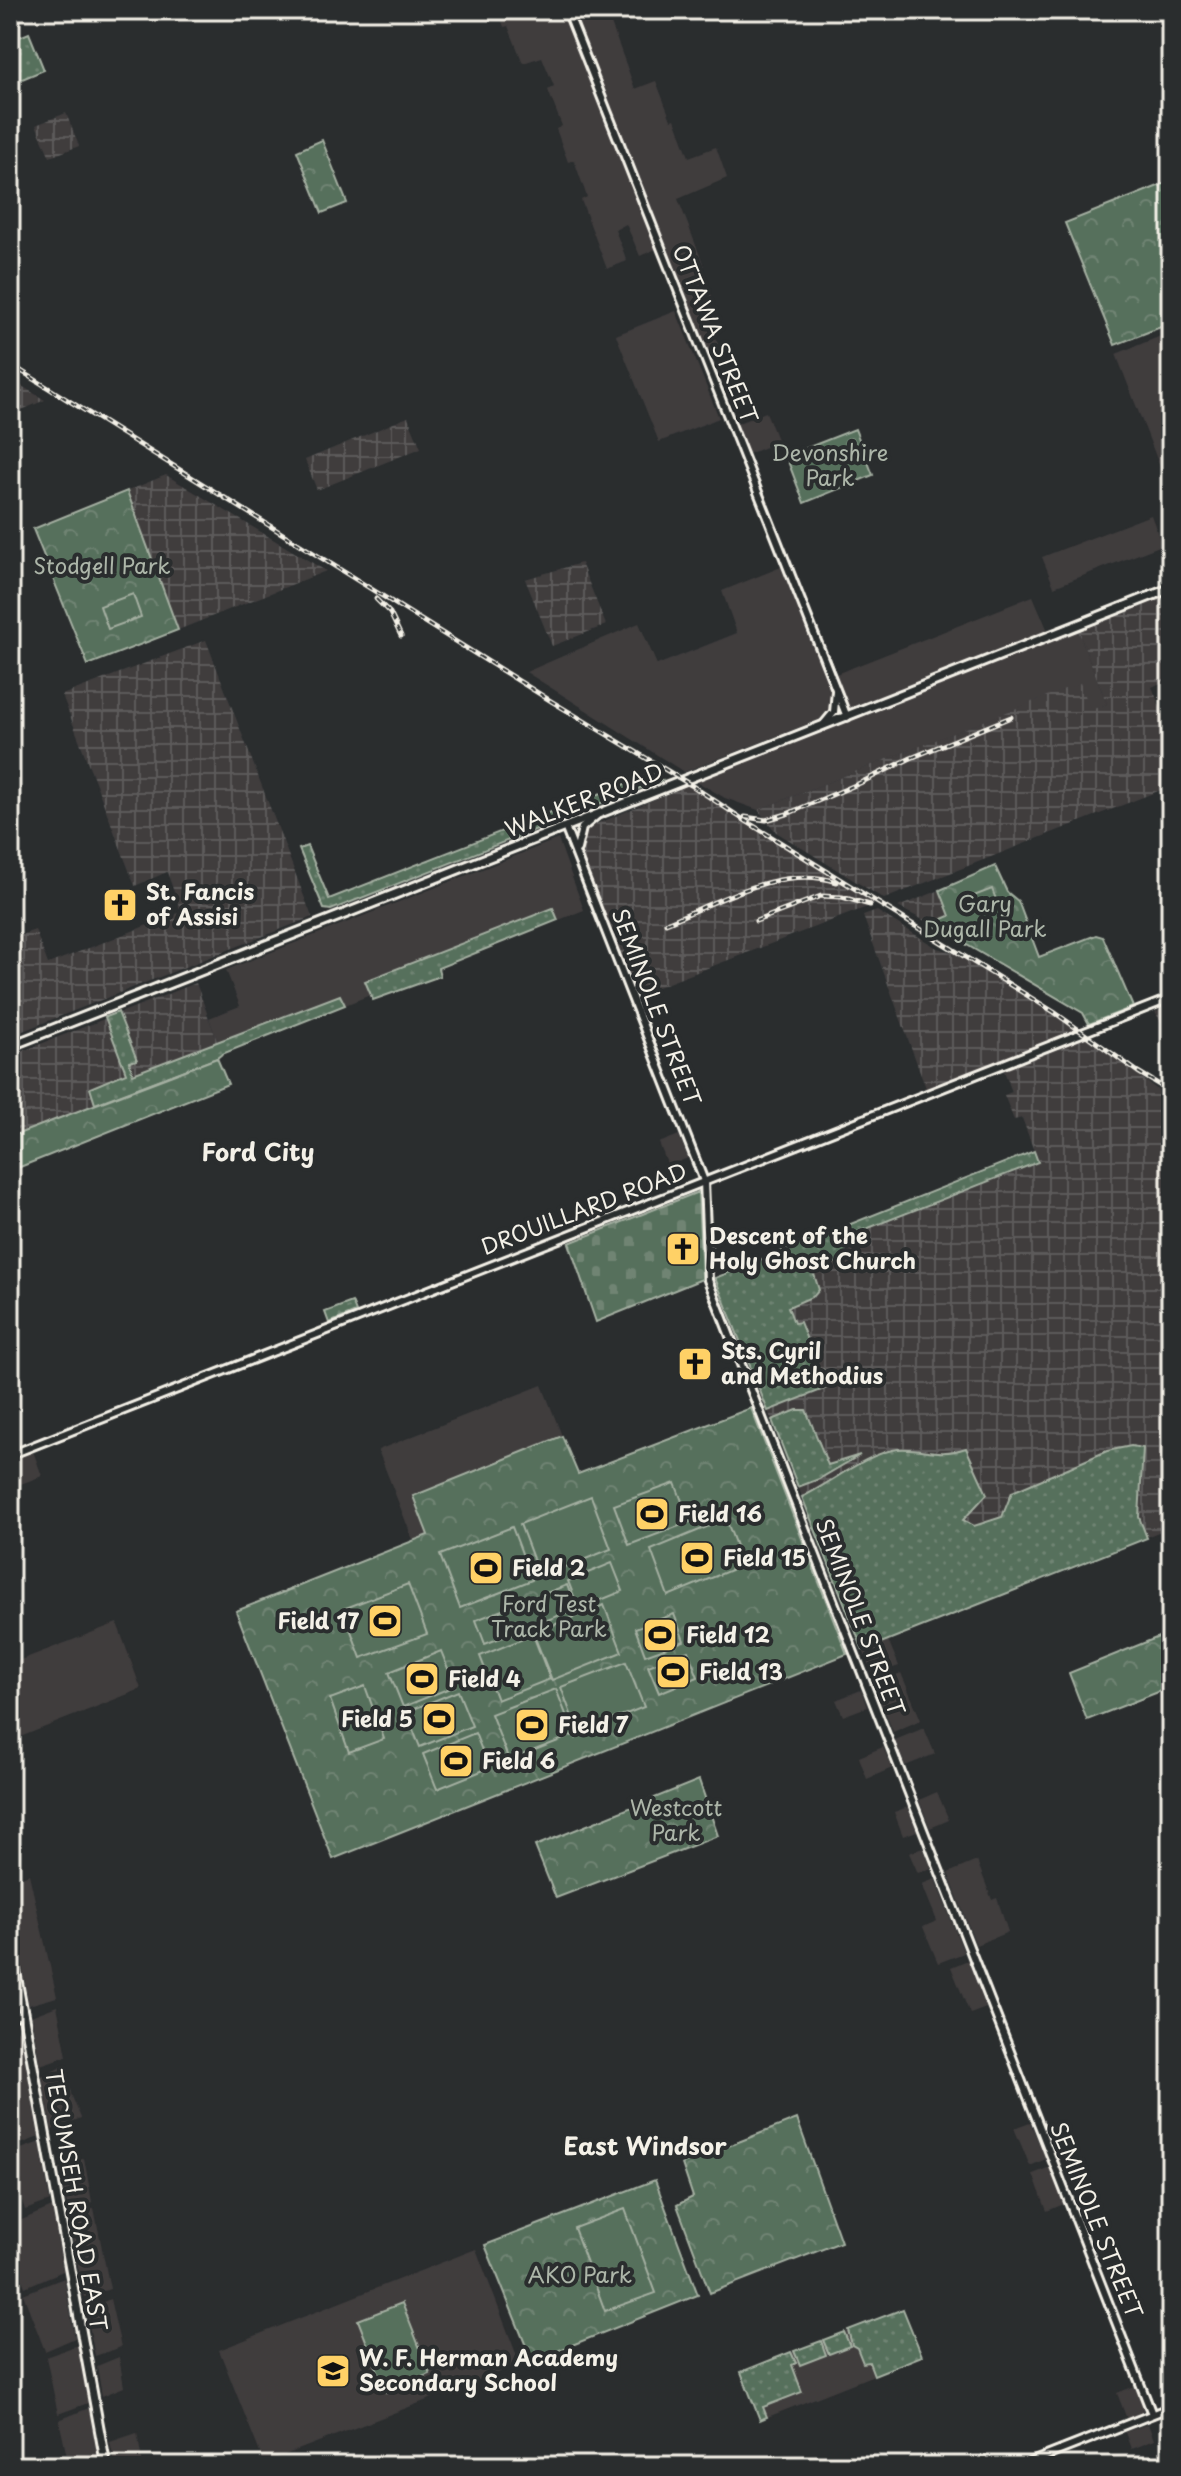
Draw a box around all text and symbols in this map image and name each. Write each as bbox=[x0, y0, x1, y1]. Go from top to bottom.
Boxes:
street label: OTTAWA STREET bbox=[665, 239, 767, 428]
park label: Devonshire Park bbox=[771, 435, 889, 493]
park label: Stodgell Park bbox=[33, 548, 171, 581]
street label: WALKER ROAD bbox=[499, 753, 667, 844]
place label: St. Fancis of Assisi bbox=[146, 874, 255, 932]
church icon: St. Fancis of Assisi bbox=[101, 886, 139, 924]
park label: Gary Dugall Park bbox=[923, 886, 1047, 944]
street label: SEMINOLE STREET bbox=[604, 903, 710, 1110]
district label: Ford City bbox=[202, 1133, 314, 1169]
street label: DROUILLARD ROAD bbox=[476, 1153, 691, 1262]
place label: Descent of the Holy Ghost Church bbox=[709, 1218, 916, 1276]
church icon: Descent of the Holy Ghost Church bbox=[664, 1230, 702, 1268]
place label: Sts. Cyril and Methodius bbox=[721, 1333, 883, 1391]
church icon: Sts. Cyril and Methodius bbox=[676, 1345, 714, 1383]
sports icon: Field 16 bbox=[633, 1495, 671, 1533]
place label: Field 16 bbox=[678, 1496, 762, 1529]
street label: SEMINOLE STREET bbox=[808, 1513, 914, 1720]
sports icon: Field 15 bbox=[678, 1539, 716, 1577]
place label: Field 15 bbox=[723, 1540, 806, 1573]
sports icon: Field 2 bbox=[467, 1549, 505, 1587]
place label: Field 2 bbox=[512, 1550, 585, 1583]
park label: Ford Test Track Park bbox=[491, 1586, 607, 1644]
sports icon: Field 17 bbox=[366, 1602, 404, 1640]
place label: Field 17 bbox=[277, 1603, 359, 1636]
sports icon: Field 12 bbox=[641, 1616, 679, 1654]
place label: Field 12 bbox=[686, 1617, 770, 1650]
sports icon: Field 13 bbox=[654, 1653, 692, 1691]
place label: Field 13 bbox=[699, 1654, 783, 1687]
sports icon: Field 4 bbox=[403, 1660, 441, 1698]
place label: Field 4 bbox=[448, 1661, 521, 1694]
sports icon: Field 5 bbox=[420, 1700, 458, 1738]
place label: Field 5 bbox=[341, 1701, 413, 1734]
sports icon: Field 7 bbox=[513, 1706, 551, 1744]
place label: Field 7 bbox=[558, 1707, 629, 1740]
sports icon: Field 6 bbox=[437, 1742, 475, 1780]
place label: Field 6 bbox=[482, 1743, 555, 1776]
park label: Westcott Park bbox=[630, 1790, 723, 1848]
street label: TECUMSEH ROAD EAST bbox=[38, 2066, 117, 2333]
street label: SEMINOLE STREET bbox=[1043, 2116, 1152, 2323]
district label: East Windsor bbox=[563, 2127, 727, 2163]
park label: AKO Park bbox=[528, 2257, 632, 2290]
place label: W. F. Herman Academy Secondary School bbox=[359, 2340, 618, 2398]
school or university icon: W. F. Herman Academy Secondary School bbox=[314, 2352, 352, 2390]

